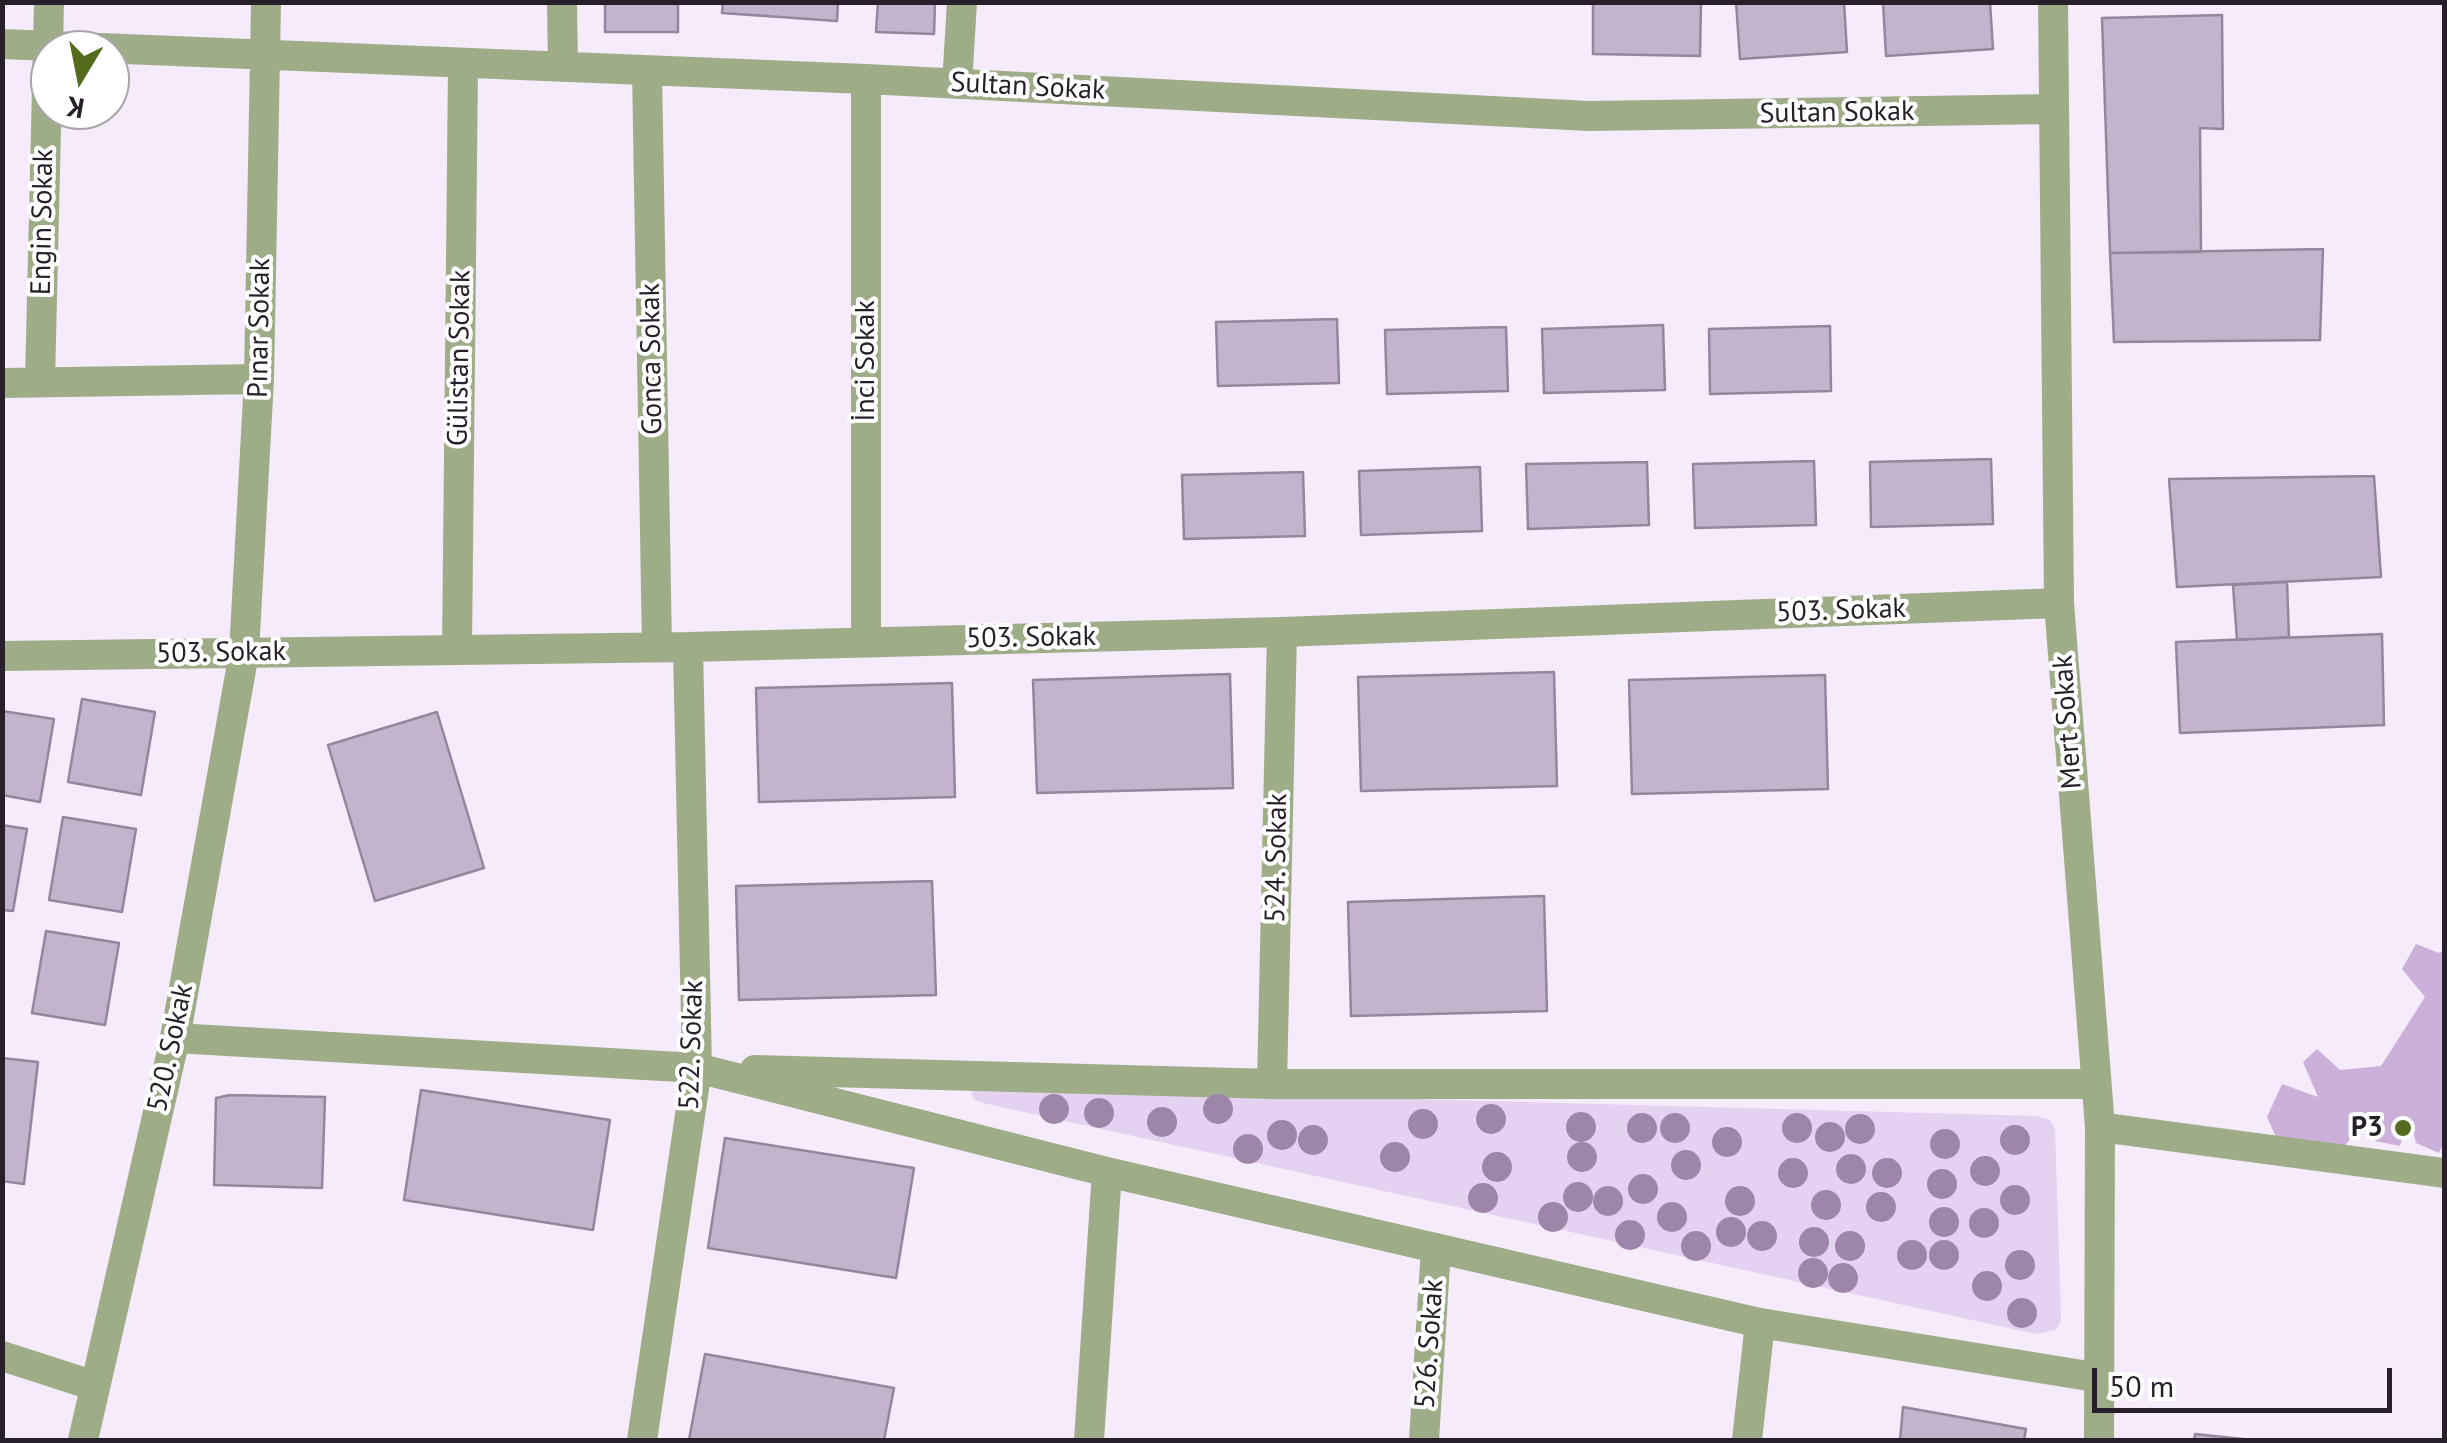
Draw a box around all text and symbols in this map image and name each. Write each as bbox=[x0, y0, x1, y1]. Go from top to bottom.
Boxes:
north arrow bbox=[30, 30, 130, 130]
street label: Sultan Sokak bbox=[950, 66, 1106, 108]
text: K bbox=[63, 88, 87, 128]
street label: Sultan Sokak bbox=[1759, 95, 1915, 131]
street label: Engin Sokak bbox=[25, 149, 61, 295]
street label: Pınar Sokak bbox=[242, 258, 278, 398]
street label: Gülistan Sokak bbox=[442, 269, 478, 447]
street label: Gonca Sokak bbox=[634, 283, 670, 435]
street label: İnci Sokak bbox=[849, 300, 883, 422]
street label: 503. Sokak bbox=[1776, 592, 1906, 630]
street label: 503. Sokak bbox=[966, 620, 1096, 656]
street label: 503. Sokak bbox=[156, 635, 286, 671]
street label: Mert Sokak bbox=[2047, 654, 2089, 790]
street label: 524. Sokak bbox=[1259, 793, 1295, 923]
street label: 522. Sokak bbox=[673, 980, 711, 1110]
street label: 520. Sokak bbox=[141, 981, 201, 1115]
place label: P3 bbox=[2351, 1111, 2383, 1145]
marker: P3 bbox=[2392, 1117, 2414, 1139]
street label: 526. Sokak bbox=[1409, 1278, 1451, 1410]
scale bar bbox=[2097, 1348, 2397, 1410]
text: 50 m bbox=[2109, 1366, 2174, 1405]

